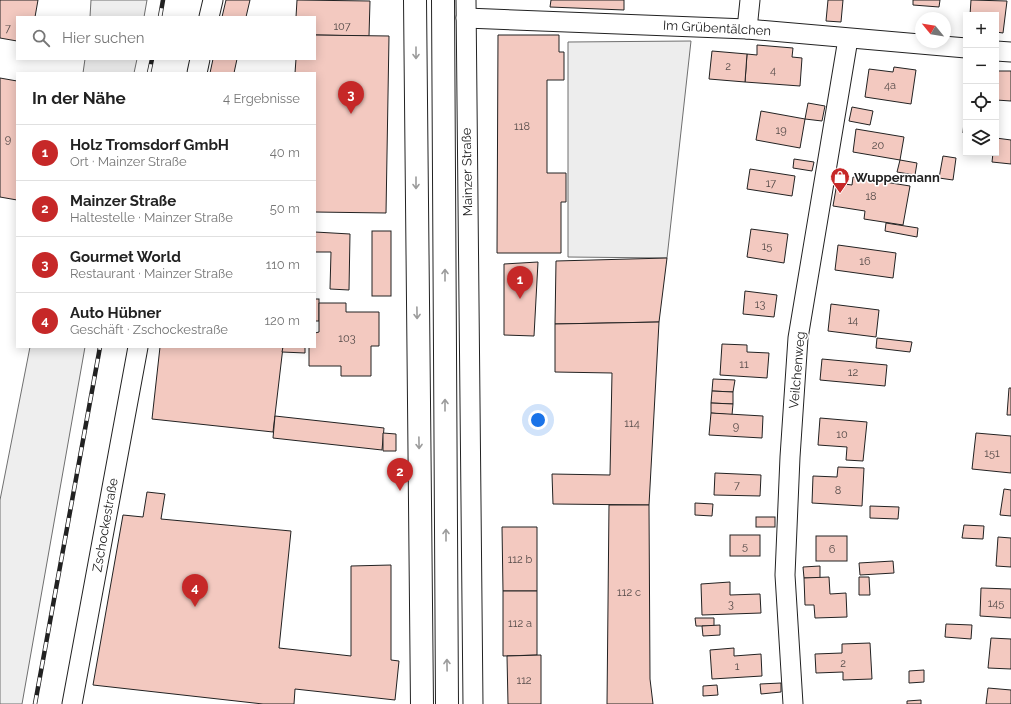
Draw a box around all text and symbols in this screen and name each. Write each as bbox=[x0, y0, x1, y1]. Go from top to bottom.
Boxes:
north arrow bbox=[915, 12, 951, 48]
map controls bbox=[963, 12, 999, 156]
button: + bbox=[963, 12, 999, 48]
search box bbox=[16, 16, 316, 60]
street label: Im Grübentälchen bbox=[663, 18, 771, 38]
house number: 107 bbox=[333, 20, 351, 33]
house number: 7 bbox=[5, 22, 11, 35]
icon: search bbox=[30, 27, 52, 49]
text: Hier suchen bbox=[62, 29, 145, 47]
one-way arrow bbox=[412, 46, 420, 59]
button: − bbox=[963, 48, 999, 84]
house number: 2 bbox=[725, 60, 731, 73]
house number: 4 bbox=[770, 64, 776, 77]
house number: 4a bbox=[884, 79, 896, 92]
pin: 3 bbox=[338, 81, 364, 114]
button: locate bbox=[963, 84, 999, 120]
text: In der Nähe bbox=[32, 88, 126, 108]
text: 4 Ergebnisse bbox=[223, 91, 300, 106]
house number: 118 bbox=[514, 120, 530, 133]
button: layers bbox=[963, 120, 999, 156]
house number: 19 bbox=[775, 124, 787, 137]
street label: Mainzer Straße bbox=[459, 127, 475, 217]
house number: 9 bbox=[5, 133, 11, 146]
text: Holz Tromsdorf GmbH bbox=[70, 136, 229, 154]
house number: 20 bbox=[872, 139, 884, 152]
text: 1 bbox=[42, 145, 48, 160]
text: 40 m bbox=[270, 145, 300, 160]
text: Ort · Mainzer Straße bbox=[70, 154, 187, 169]
shop icon: Wuppermann bbox=[829, 166, 851, 194]
place label: Wuppermann bbox=[854, 170, 940, 185]
one-way arrow bbox=[412, 176, 420, 189]
house number: 17 bbox=[766, 177, 776, 190]
house number: 18 bbox=[865, 190, 877, 203]
text: Mainzer Straße bbox=[70, 192, 176, 210]
text: 2 bbox=[41, 201, 49, 216]
text: 50 m bbox=[270, 201, 300, 216]
text: Haltestelle · Mainzer Straße bbox=[70, 210, 233, 225]
house number: 15 bbox=[762, 240, 772, 253]
text: Gourmet World bbox=[70, 248, 181, 266]
house number: 16 bbox=[859, 255, 871, 268]
text: 3 bbox=[41, 257, 49, 272]
text: 110 m bbox=[266, 257, 300, 272]
text: Restaurant · Mainzer Straße bbox=[70, 266, 233, 281]
pin: 1 bbox=[507, 266, 533, 299]
one-way arrow bbox=[441, 269, 449, 282]
house number: 13 bbox=[755, 298, 765, 311]
text: Auto Hübner bbox=[70, 304, 161, 322]
one-way arrow bbox=[413, 306, 421, 319]
text: 4 bbox=[41, 313, 49, 328]
text: 120 m bbox=[264, 313, 300, 328]
house number: 14 bbox=[848, 314, 858, 327]
text: Geschäft · Zschockestraße bbox=[70, 322, 228, 337]
street label: Veilchenweg bbox=[786, 331, 808, 409]
house number: 103 bbox=[338, 332, 356, 345]
house number: 11 bbox=[739, 358, 749, 371]
house number: 12 bbox=[848, 366, 858, 379]
one-way arrow bbox=[441, 399, 449, 412]
your location bbox=[528, 410, 548, 430]
house number: 114 bbox=[624, 417, 640, 430]
house number: 9 bbox=[733, 420, 739, 433]
house number: 10 bbox=[836, 428, 848, 441]
one-way arrow bbox=[415, 436, 423, 449]
house number: 151 bbox=[984, 447, 1000, 460]
pin: 2 bbox=[387, 458, 413, 491]
street label: Zschockestraße bbox=[89, 476, 121, 573]
house number: 7 bbox=[734, 479, 740, 492]
house number: 8 bbox=[835, 484, 841, 497]
one-way arrow bbox=[442, 529, 450, 542]
house number: 5 bbox=[742, 540, 748, 553]
house number: 6 bbox=[829, 543, 836, 556]
house number: 112 b bbox=[508, 553, 533, 566]
pin: 4 bbox=[182, 574, 208, 607]
house number: 112 c bbox=[617, 586, 641, 599]
house number: 145 bbox=[988, 597, 1004, 610]
house number: 3 bbox=[728, 598, 734, 611]
house number: 112 a bbox=[508, 617, 532, 630]
house number: 2 bbox=[840, 657, 846, 670]
one-way arrow bbox=[443, 659, 451, 672]
house number: 1 bbox=[735, 660, 740, 673]
house number: 112 bbox=[516, 674, 532, 687]

